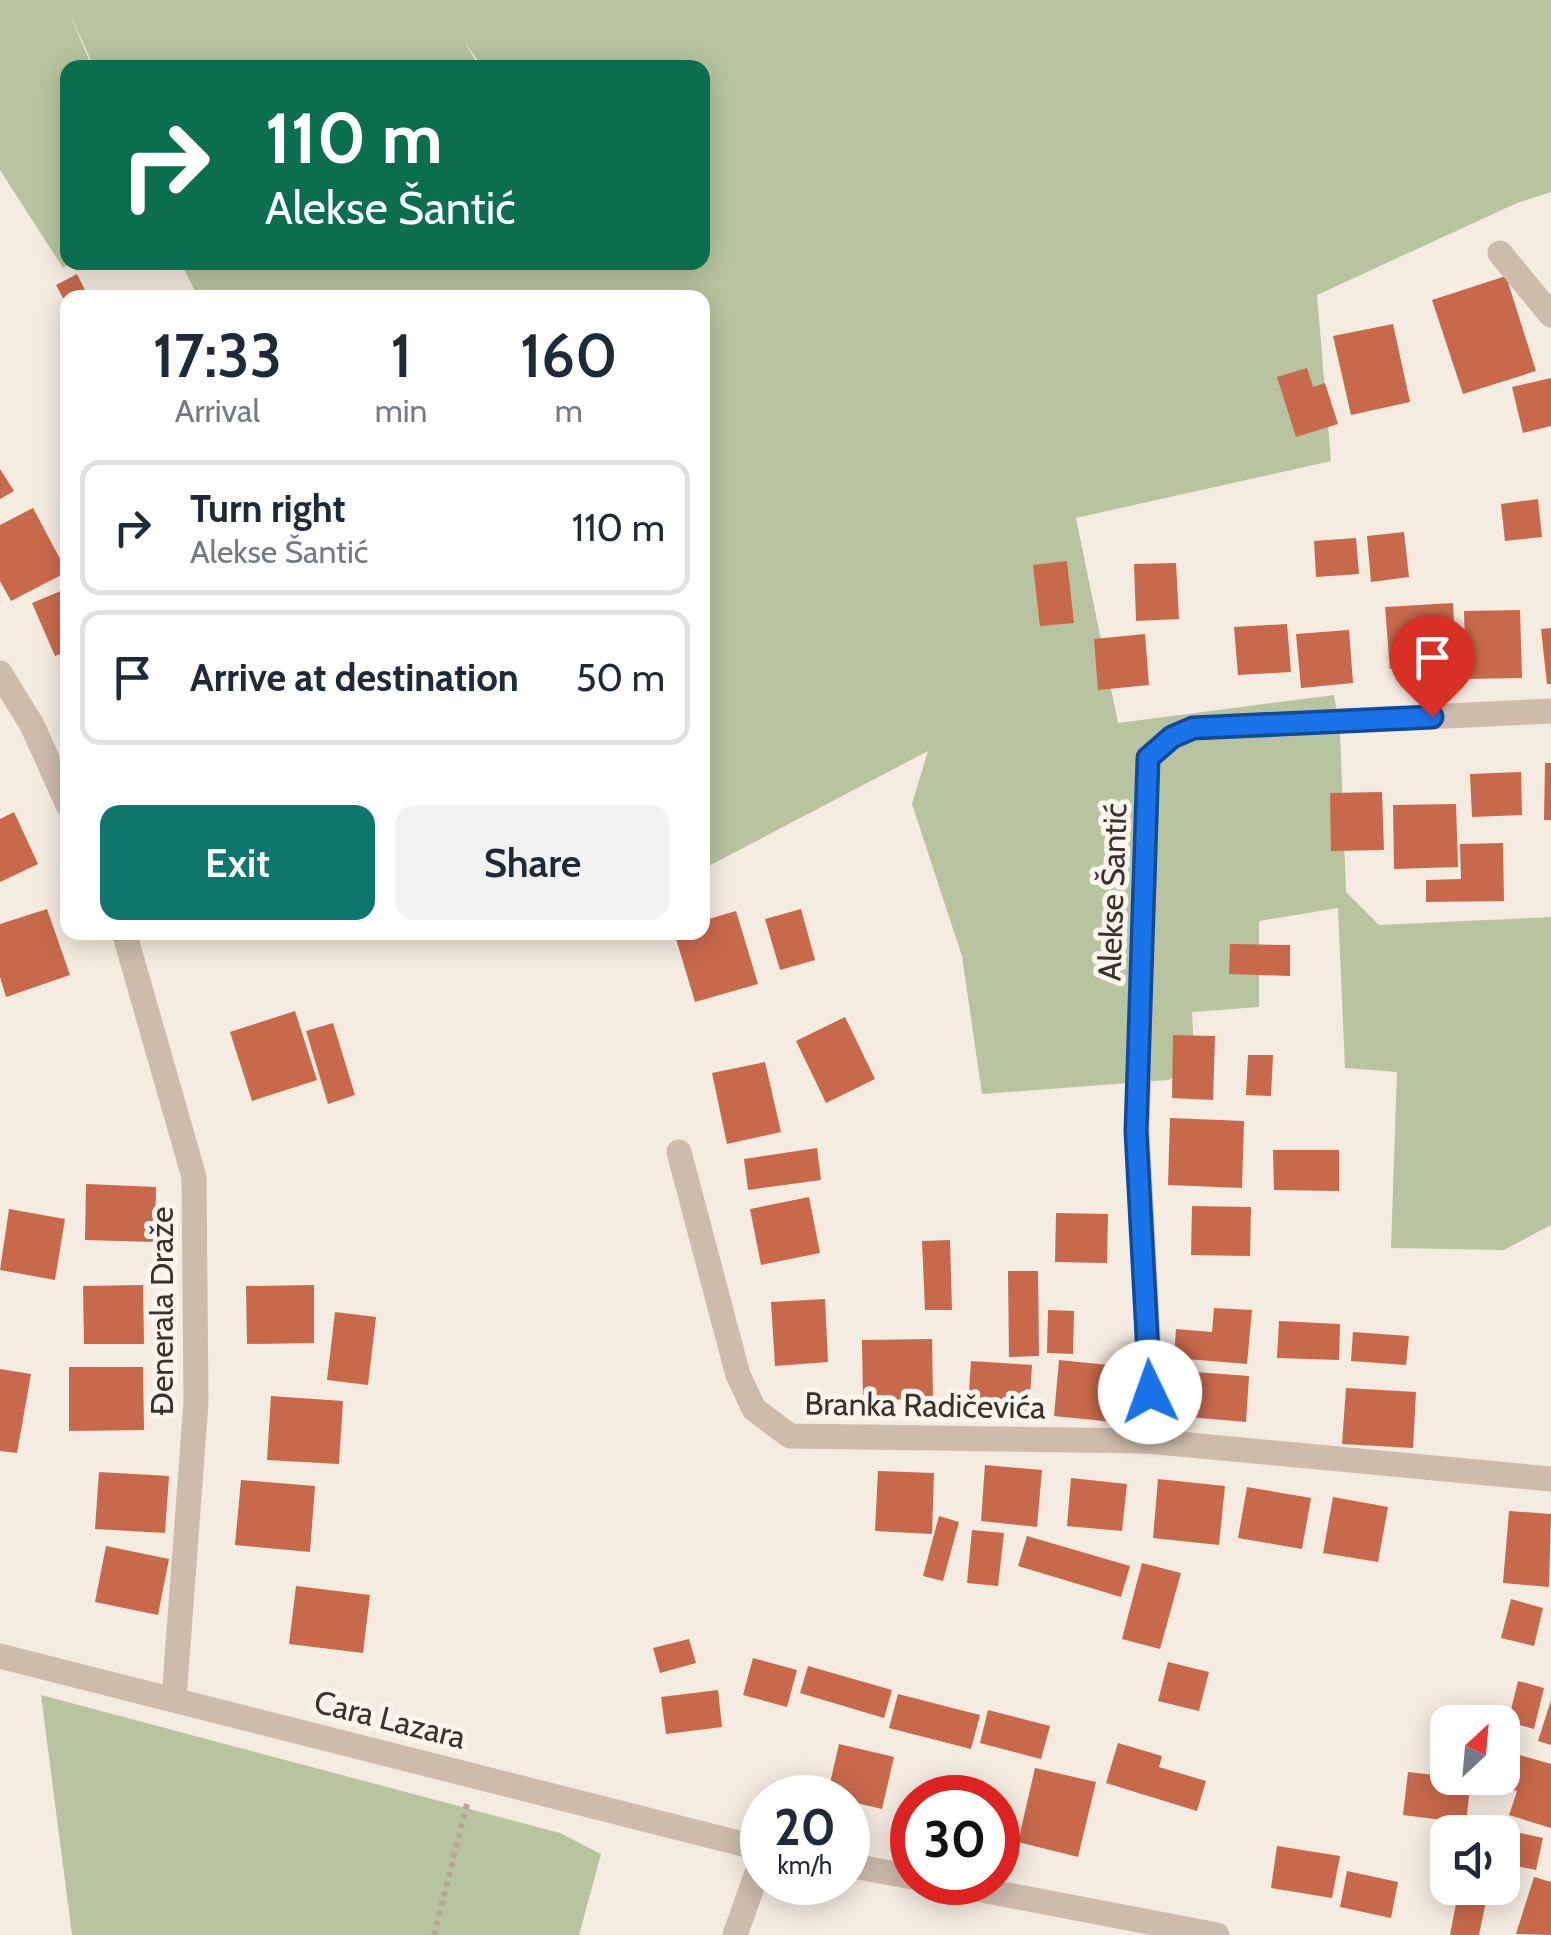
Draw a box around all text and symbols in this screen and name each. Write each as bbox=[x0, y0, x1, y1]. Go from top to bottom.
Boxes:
text: 110 m bbox=[265, 95, 443, 181]
icon: right bbox=[100, 100, 230, 230]
text: Alekse Šantić bbox=[265, 181, 516, 235]
text: 17:33 bbox=[153, 319, 282, 392]
text: 1 bbox=[390, 319, 412, 392]
text: 160 bbox=[520, 319, 617, 392]
text: Arrival bbox=[175, 391, 260, 430]
text: min bbox=[375, 391, 427, 430]
text: m bbox=[555, 391, 583, 430]
text: Turn right bbox=[190, 485, 346, 532]
icon: right bbox=[105, 500, 160, 555]
text: 110 m bbox=[572, 504, 665, 551]
text: Alekse Šantić bbox=[190, 532, 368, 571]
pin bbox=[1390, 615, 1475, 718]
icon: arrive bbox=[1405, 630, 1460, 685]
icon: arrive bbox=[105, 650, 160, 705]
text: Arrive at destination bbox=[190, 654, 519, 701]
text: 50 m bbox=[576, 654, 665, 701]
street label: Alekse Šantić bbox=[1089, 802, 1135, 982]
button: Exit bbox=[100, 805, 375, 920]
button: Share bbox=[395, 805, 670, 920]
street label: Đenerala Draže bbox=[142, 1207, 181, 1415]
position arrow bbox=[1098, 1340, 1202, 1444]
street label: Branka Radičevića bbox=[804, 1383, 1046, 1427]
street label: Cara Lazara bbox=[310, 1681, 470, 1757]
north arrow bbox=[1430, 1705, 1520, 1795]
map controls bbox=[1430, 1705, 1520, 1905]
speed limit sign: 30 bbox=[890, 1775, 1020, 1905]
text: 20 bbox=[774, 1797, 836, 1858]
button: sound bbox=[1430, 1815, 1520, 1905]
text: km/h bbox=[778, 1850, 832, 1880]

